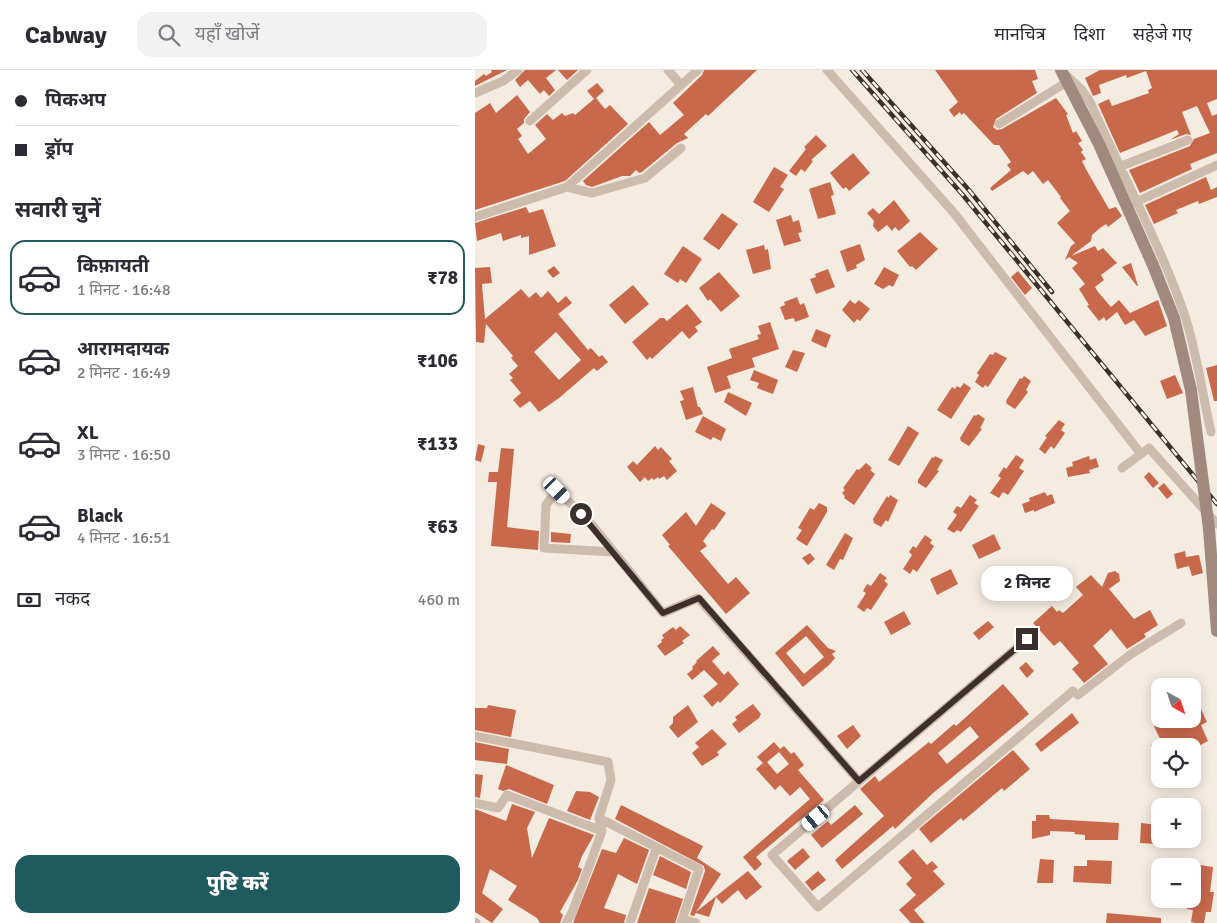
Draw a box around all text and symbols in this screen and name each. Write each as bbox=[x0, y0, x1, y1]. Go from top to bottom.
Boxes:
search box bbox=[137, 12, 487, 57]
text: Cabway bbox=[25, 20, 107, 50]
icon: search bbox=[155, 21, 183, 49]
text: यहाँ खोजें bbox=[195, 22, 260, 46]
text: मानचित्र bbox=[994, 23, 1046, 45]
text: दिशा bbox=[1074, 23, 1105, 45]
text: सहेजे गए bbox=[1133, 23, 1192, 45]
text: पिकअप bbox=[45, 88, 106, 112]
text: ड्रॉप bbox=[45, 137, 73, 161]
text: सवारी चुनें bbox=[15, 196, 101, 223]
text: किफ़ायती bbox=[77, 254, 149, 278]
icon: car bbox=[17, 255, 62, 300]
text: ₹78 bbox=[427, 266, 458, 290]
text: 1 मिनट · 16:48 bbox=[77, 280, 171, 300]
text: आरामदायक bbox=[77, 337, 169, 361]
icon: car bbox=[17, 338, 62, 383]
text: ₹106 bbox=[417, 349, 458, 373]
text: 2 मिनट · 16:49 bbox=[77, 363, 171, 383]
icon: car bbox=[17, 421, 62, 466]
text: XL bbox=[77, 421, 99, 445]
text: ₹133 bbox=[417, 432, 458, 456]
text: 3 मिनट · 16:50 bbox=[77, 445, 171, 465]
car bbox=[541, 474, 572, 506]
route start bbox=[570, 503, 592, 525]
icon: car bbox=[17, 504, 62, 549]
text: Black bbox=[77, 504, 123, 528]
text: ₹63 bbox=[427, 515, 458, 539]
text: 4 मिनट · 16:51 bbox=[77, 528, 171, 548]
callout: 2 मिनट bbox=[981, 566, 1073, 602]
text: 2 मिनट bbox=[1004, 573, 1050, 593]
icon: cash bbox=[15, 586, 43, 614]
text: नकद bbox=[55, 587, 90, 611]
text: 460 m bbox=[418, 590, 460, 610]
route end bbox=[1016, 628, 1038, 650]
north arrow bbox=[1151, 678, 1201, 728]
map controls bbox=[1151, 678, 1201, 908]
button: locate bbox=[1151, 738, 1201, 788]
button: + bbox=[1151, 798, 1201, 848]
car bbox=[799, 803, 832, 833]
button: पुष्टि करें bbox=[15, 855, 460, 913]
button: − bbox=[1151, 858, 1201, 908]

